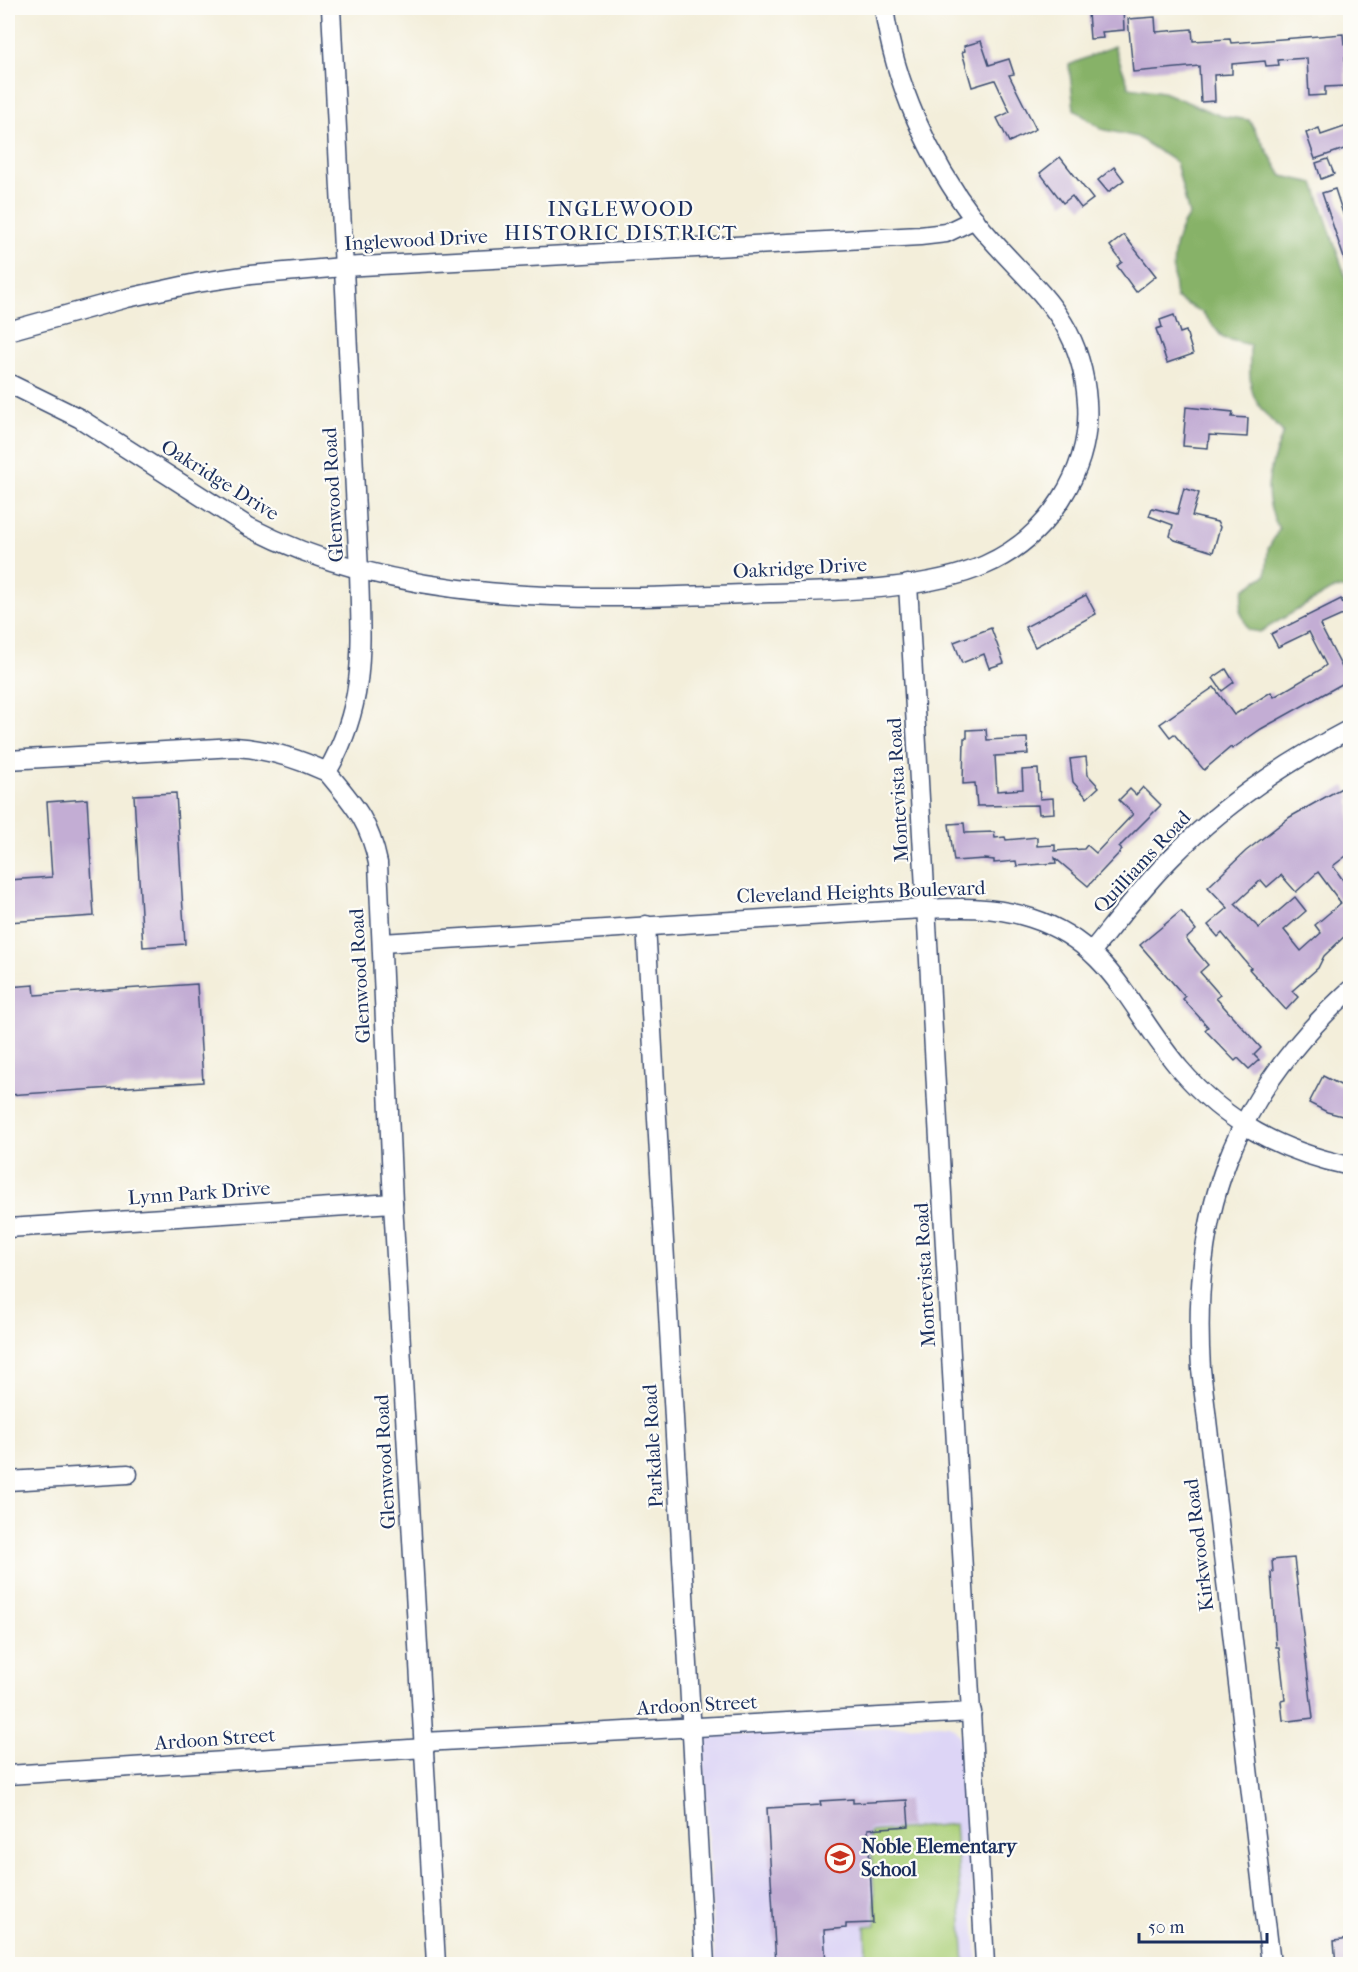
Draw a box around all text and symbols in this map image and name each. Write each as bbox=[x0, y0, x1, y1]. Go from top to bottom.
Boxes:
district label: INGLEWOOD HISTORIC DISTRICT bbox=[504, 197, 738, 245]
street label: Inglewood Drive bbox=[343, 225, 489, 255]
street label: Glenwood Road bbox=[318, 426, 348, 563]
street label: Oakridge Drive bbox=[157, 435, 283, 525]
street label: Oakridge Drive bbox=[732, 553, 868, 583]
street label: Montevista Road bbox=[883, 716, 913, 863]
street label: Quilliams Road bbox=[1089, 805, 1196, 918]
street label: Cleveland Heights Boulevard bbox=[736, 876, 987, 908]
street label: Glenwood Road bbox=[345, 907, 375, 1044]
street label: Lynn Park Drive bbox=[127, 1177, 271, 1209]
street label: Montevista Road bbox=[910, 1201, 940, 1348]
street label: Parkdale Road bbox=[638, 1383, 668, 1508]
street label: Glenwood Road bbox=[370, 1393, 400, 1530]
street label: Kirkwood Road bbox=[1179, 1476, 1219, 1613]
street label: Ardoon Street bbox=[635, 1690, 758, 1720]
street label: Ardoon Street bbox=[153, 1723, 276, 1755]
place label: Noble Elementary School bbox=[861, 1835, 1018, 1881]
school or university icon: Noble Elementary School bbox=[824, 1842, 856, 1874]
scale bar bbox=[1139, 1906, 1266, 1944]
text: 50 m bbox=[1148, 1917, 1185, 1938]

